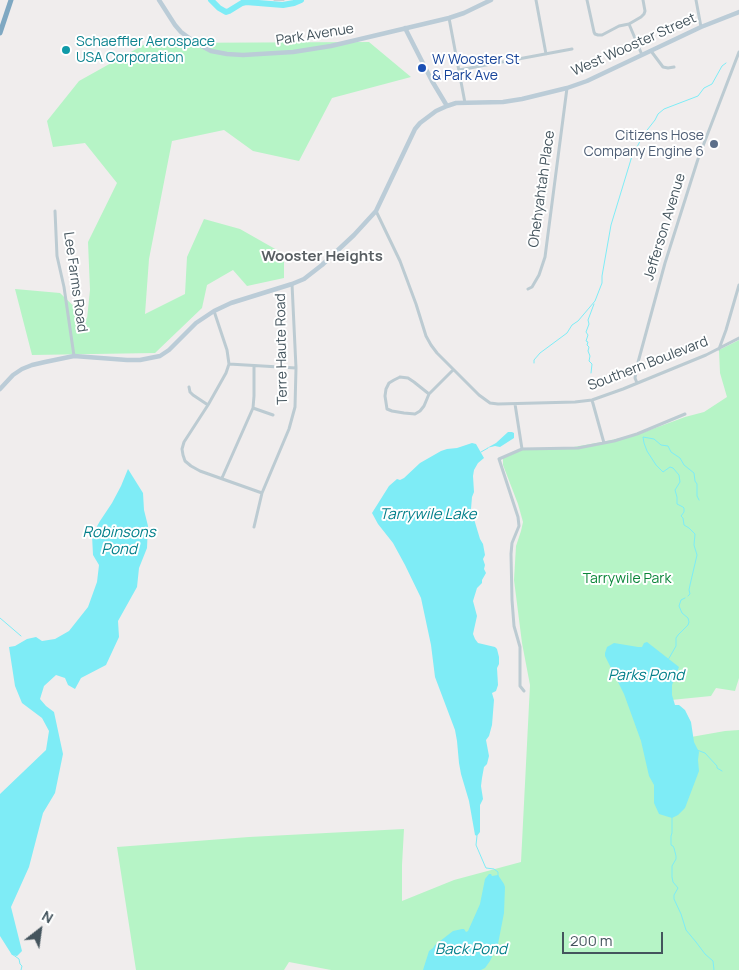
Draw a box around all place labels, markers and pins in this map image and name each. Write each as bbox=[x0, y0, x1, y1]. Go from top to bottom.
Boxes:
place label: Schaeffler Aerospace USA Corporation bbox=[76, 34, 215, 66]
marker: Schaeffler Aerospace USA Corporation bbox=[60, 44, 72, 56]
place label: W Wooster St & Park Ave bbox=[432, 52, 520, 84]
marker: W Wooster St & Park Ave bbox=[416, 62, 428, 74]
place label: Citizens Hose Company Engine 6 bbox=[584, 128, 704, 160]
marker: Citizens Hose Company Engine 6 bbox=[708, 138, 720, 150]

